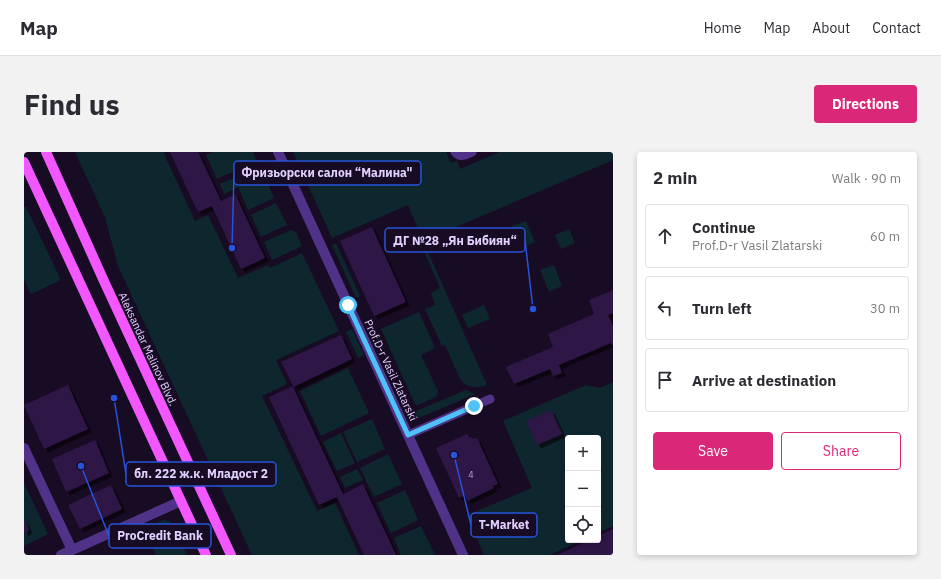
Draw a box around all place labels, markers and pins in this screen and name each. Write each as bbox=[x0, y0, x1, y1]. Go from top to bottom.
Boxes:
callout: Фризьорски салон “Малина" bbox=[234, 161, 421, 185]
callout: ДГ №28 „Ян Бибиян“ bbox=[385, 228, 525, 252]
callout: бл. 222 ж.к. Младост 2 bbox=[126, 462, 276, 486]
callout: T-Market bbox=[471, 513, 537, 537]
callout: ProCredit Bank bbox=[109, 524, 211, 548]

